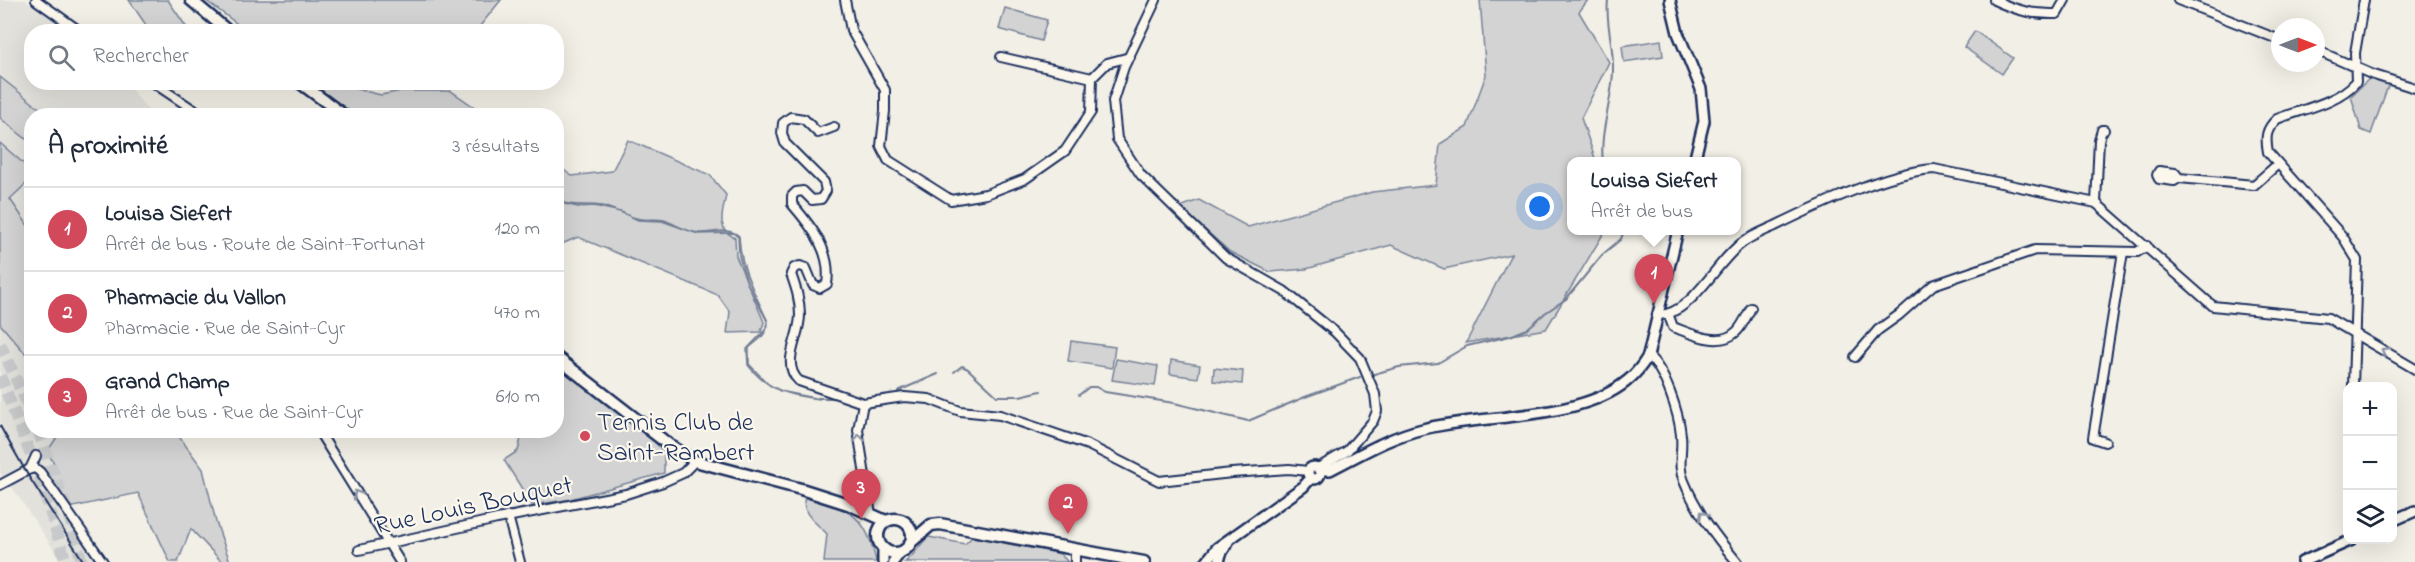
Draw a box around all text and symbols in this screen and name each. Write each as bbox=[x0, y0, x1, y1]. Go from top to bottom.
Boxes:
north arrow bbox=[2271, 18, 2325, 72]
search box bbox=[24, 24, 564, 90]
icon: search bbox=[45, 41, 78, 74]
text: Rechercher bbox=[93, 41, 189, 73]
text: À proximité bbox=[48, 128, 168, 166]
text: 3 résultats bbox=[452, 133, 540, 162]
popup bbox=[1567, 157, 1741, 235]
text: Louisa Siefert bbox=[1591, 166, 1717, 198]
your location bbox=[1525, 192, 1554, 221]
text: Arrêt de bus bbox=[1591, 198, 1693, 227]
text: Louisa Siefert bbox=[105, 199, 232, 231]
text: 1 bbox=[64, 215, 71, 244]
text: 120 m bbox=[495, 215, 540, 244]
text: Arrêt de bus · Route de Saint-Fortunat bbox=[105, 231, 425, 260]
pin: 1 bbox=[1634, 254, 1674, 304]
text: Pharmacie du Vallon bbox=[105, 283, 286, 315]
text: 2 bbox=[63, 299, 72, 328]
text: 470 m bbox=[494, 299, 540, 328]
text: Pharmacie · Rue de Saint-Cyr bbox=[105, 315, 345, 344]
one-way arrow bbox=[2381, 347, 2391, 359]
text: Grand Champ bbox=[105, 367, 230, 399]
map controls bbox=[2343, 382, 2397, 544]
button: + bbox=[2343, 382, 2397, 436]
text: 3 bbox=[63, 383, 72, 412]
text: 610 m bbox=[496, 383, 540, 412]
text: Arrêt de bus · Rue de Saint-Cyr bbox=[105, 399, 363, 428]
place label: Tennis Club de Saint-Rambert bbox=[597, 405, 755, 473]
marker: Tennis Club de Saint-Rambert bbox=[578, 429, 592, 443]
one-way arrow bbox=[854, 433, 866, 443]
button: − bbox=[2343, 436, 2397, 490]
street label: Rue Louis Bouquet bbox=[371, 467, 576, 546]
pin: 3 bbox=[842, 470, 880, 519]
pin: 2 bbox=[1048, 484, 1088, 534]
one-way arrow bbox=[353, 490, 365, 500]
button: layers bbox=[2343, 490, 2397, 544]
one-way arrow bbox=[1699, 511, 1711, 521]

